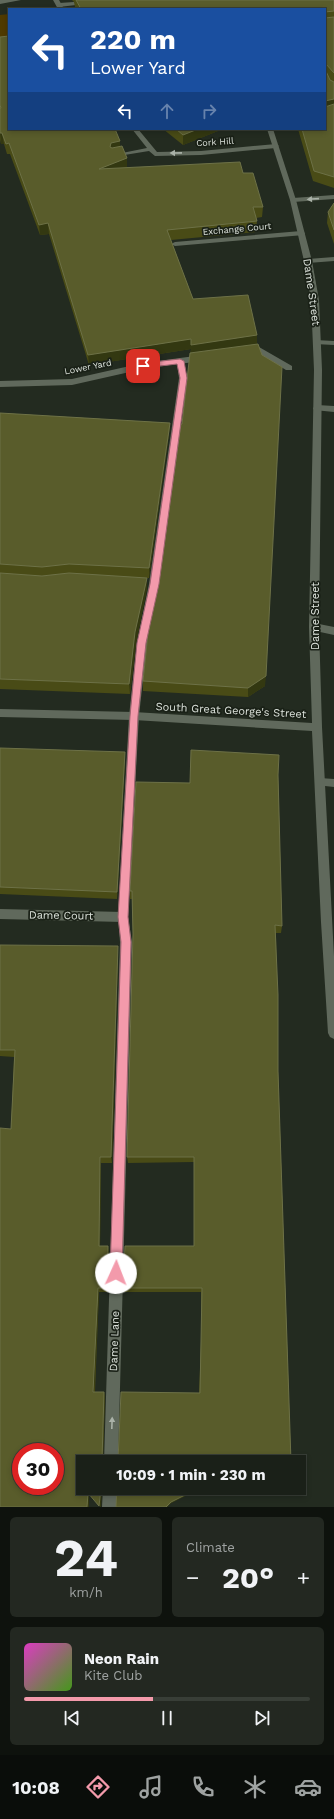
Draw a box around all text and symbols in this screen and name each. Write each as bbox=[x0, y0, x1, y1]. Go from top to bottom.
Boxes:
text: 220 m bbox=[90, 23, 176, 56]
icon: left bbox=[24, 24, 76, 76]
text: Lower Yard bbox=[90, 57, 186, 78]
icon: left bbox=[114, 100, 136, 122]
icon: ahead bbox=[156, 100, 178, 122]
icon: right bbox=[198, 100, 220, 122]
street label: Cork Hill bbox=[196, 136, 234, 148]
one-way arrow bbox=[170, 150, 182, 157]
one-way arrow bbox=[307, 195, 319, 202]
street label: Exchange Court bbox=[202, 221, 272, 237]
street label: Dame Street bbox=[300, 258, 323, 327]
pin bbox=[126, 349, 160, 383]
icon: arrive bbox=[132, 355, 154, 377]
street label: Lower Yard bbox=[64, 358, 112, 376]
street label: Dame Street bbox=[309, 582, 322, 650]
street label: South Great George's Street bbox=[155, 700, 307, 721]
street label: Dame Court bbox=[29, 908, 94, 923]
position arrow bbox=[95, 1252, 137, 1294]
street label: Dame Lane bbox=[107, 1310, 122, 1372]
one-way arrow bbox=[109, 1416, 115, 1429]
speed limit sign: 30 bbox=[12, 1443, 64, 1495]
text: 10:09 · 1 min · 230 m bbox=[116, 1466, 266, 1484]
text: 24 bbox=[54, 1528, 118, 1589]
text: Climate bbox=[186, 1540, 235, 1555]
text: 20° bbox=[222, 1560, 274, 1595]
text: − bbox=[186, 1565, 199, 1590]
text: + bbox=[297, 1565, 310, 1590]
text: km/h bbox=[69, 1585, 103, 1600]
text: Neon Rain bbox=[84, 1650, 159, 1668]
text: Kite Club bbox=[84, 1668, 142, 1683]
icon: previous bbox=[61, 1707, 83, 1729]
icon: pause bbox=[156, 1707, 178, 1729]
icon: next bbox=[251, 1707, 273, 1729]
icon: directions bbox=[84, 1773, 112, 1801]
icon: music bbox=[137, 1773, 165, 1801]
icon: phone bbox=[189, 1773, 217, 1801]
icon: climate bbox=[241, 1773, 269, 1801]
icon: car bbox=[294, 1773, 322, 1801]
text: 10:08 bbox=[12, 1777, 60, 1798]

